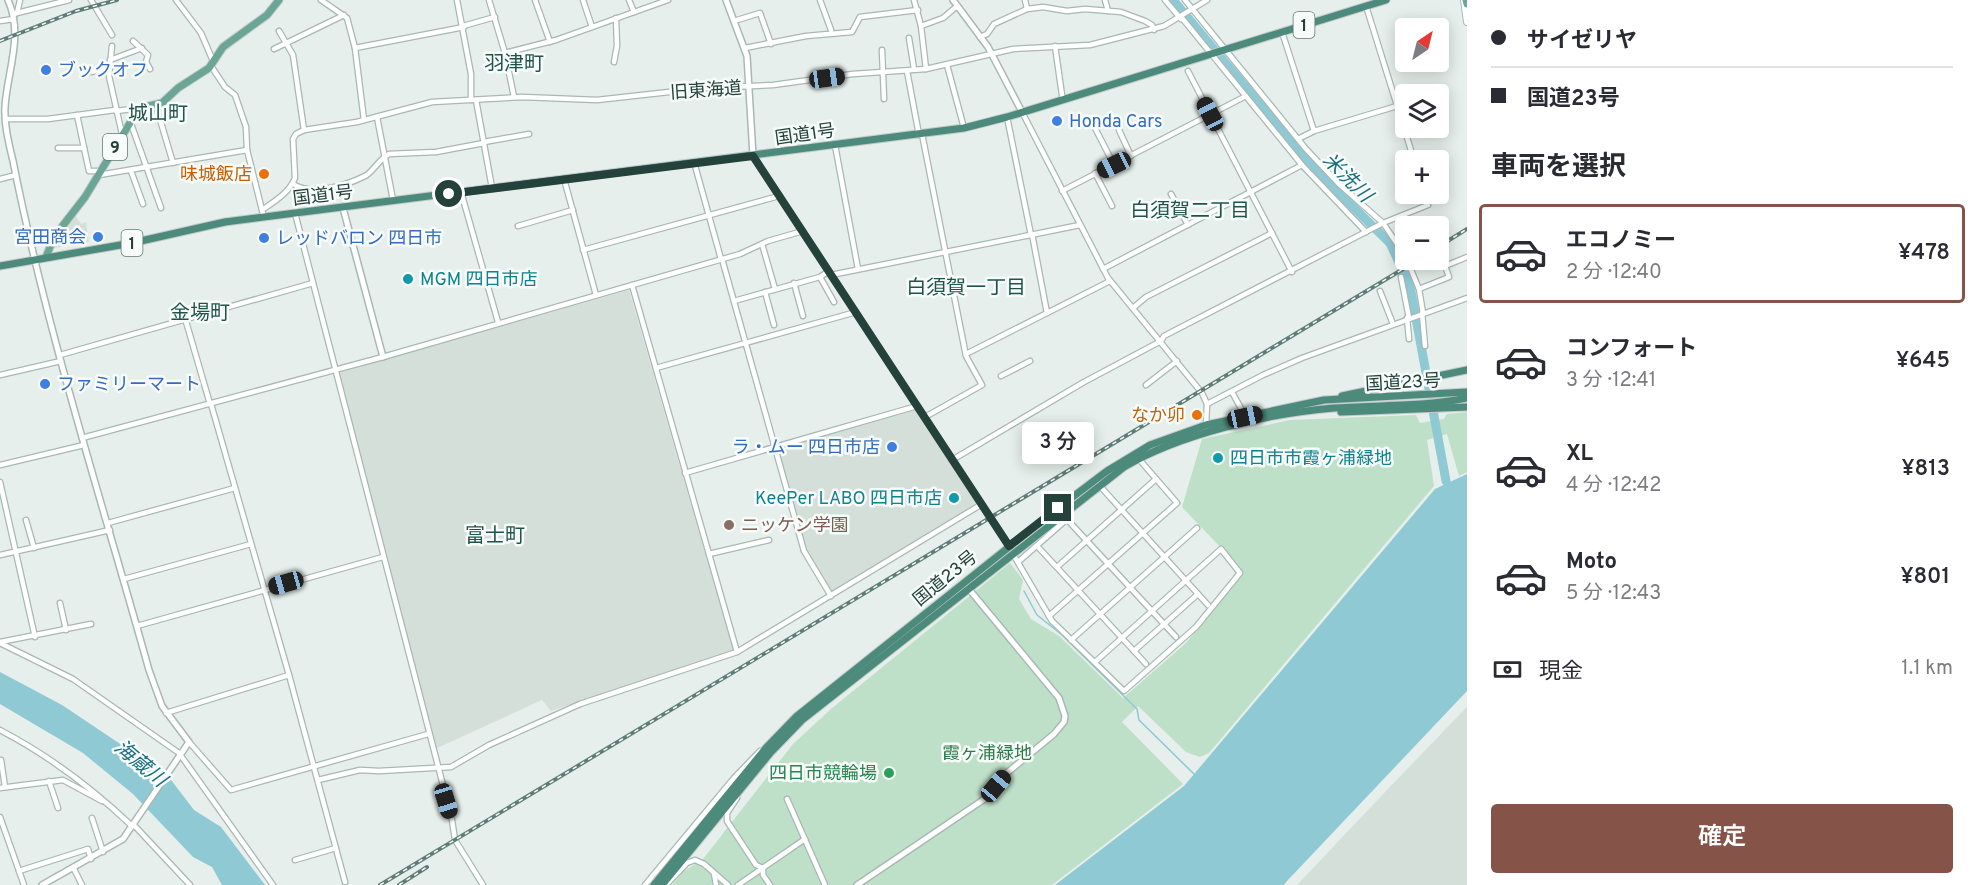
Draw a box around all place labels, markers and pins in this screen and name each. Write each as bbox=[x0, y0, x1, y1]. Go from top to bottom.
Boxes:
place label: ブックオフ bbox=[58, 60, 148, 83]
marker: ブックオフ bbox=[39, 63, 53, 77]
place label: Honda Cars bbox=[1069, 111, 1162, 134]
marker: Honda Cars bbox=[1050, 114, 1064, 128]
place label: 味城飯店 bbox=[180, 164, 252, 187]
marker: 味城飯店 bbox=[257, 167, 271, 181]
place label: 宮田商会 bbox=[14, 227, 86, 250]
place label: レッドバロン 四日市 bbox=[276, 228, 442, 251]
marker: 宮田商会 bbox=[91, 230, 105, 244]
marker: レッドバロン 四日市 bbox=[257, 231, 271, 245]
place label: MGM 四日市店 bbox=[420, 269, 538, 292]
marker: MGM 四日市店 bbox=[401, 272, 415, 286]
place label: ファミリーマート bbox=[57, 374, 201, 397]
marker: ファミリーマート bbox=[38, 377, 52, 391]
place label: なか卯 bbox=[1131, 405, 1185, 428]
marker: なか卯 bbox=[1190, 408, 1204, 422]
place label: ラ・ムー 四日市店 bbox=[732, 437, 880, 460]
marker: ラ・ムー 四日市店 bbox=[885, 440, 899, 454]
place label: 四日市市霞ヶ浦緑地 bbox=[1230, 448, 1392, 471]
marker: 四日市市霞ヶ浦緑地 bbox=[1211, 451, 1225, 465]
place label: KeePer LABO 四日市店 bbox=[755, 488, 942, 511]
marker: KeePer LABO 四日市店 bbox=[947, 491, 961, 505]
place label: ニッケン学園 bbox=[741, 515, 848, 538]
marker: ニッケン学園 bbox=[722, 518, 736, 532]
place label: 四日市競輪場 bbox=[769, 763, 877, 786]
marker: 四日市競輪場 bbox=[882, 766, 896, 780]

